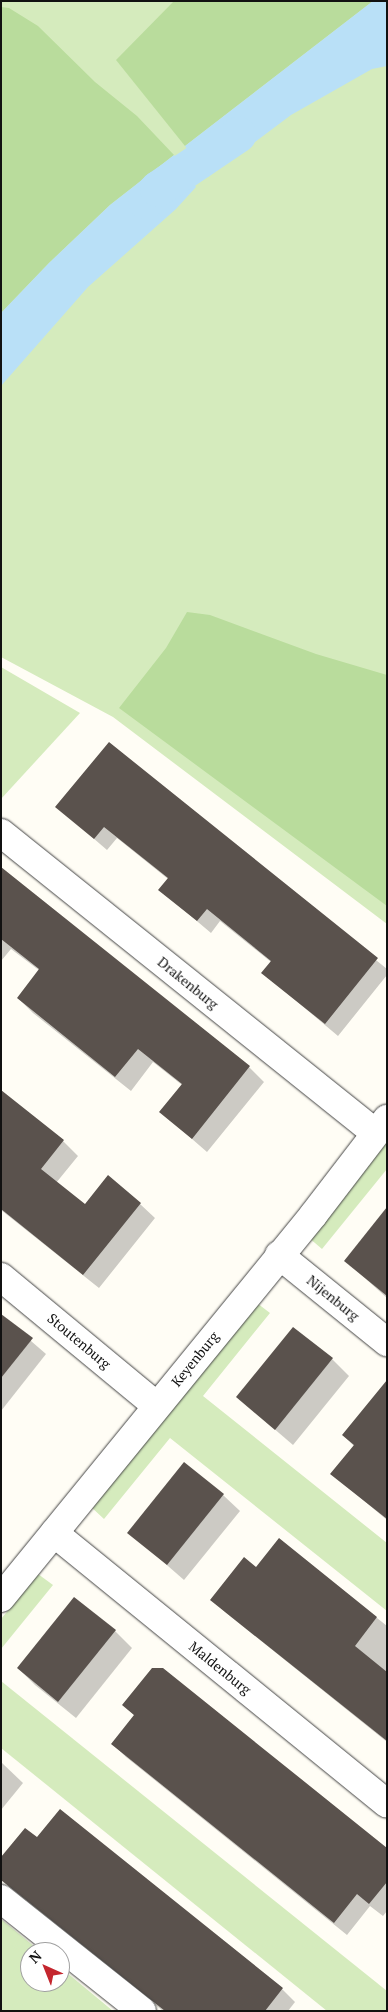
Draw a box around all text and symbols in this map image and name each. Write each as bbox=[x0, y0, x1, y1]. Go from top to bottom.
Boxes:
street label: Drakenburg bbox=[154, 953, 222, 1013]
street label: Nijenburg bbox=[304, 1272, 362, 1324]
street label: Stoutenburg bbox=[44, 1310, 114, 1372]
street label: Keyenburg bbox=[168, 1328, 222, 1390]
street label: Maldenburg bbox=[186, 1638, 254, 1698]
north arrow bbox=[20, 1942, 70, 1992]
text: N bbox=[25, 1946, 45, 1967]

